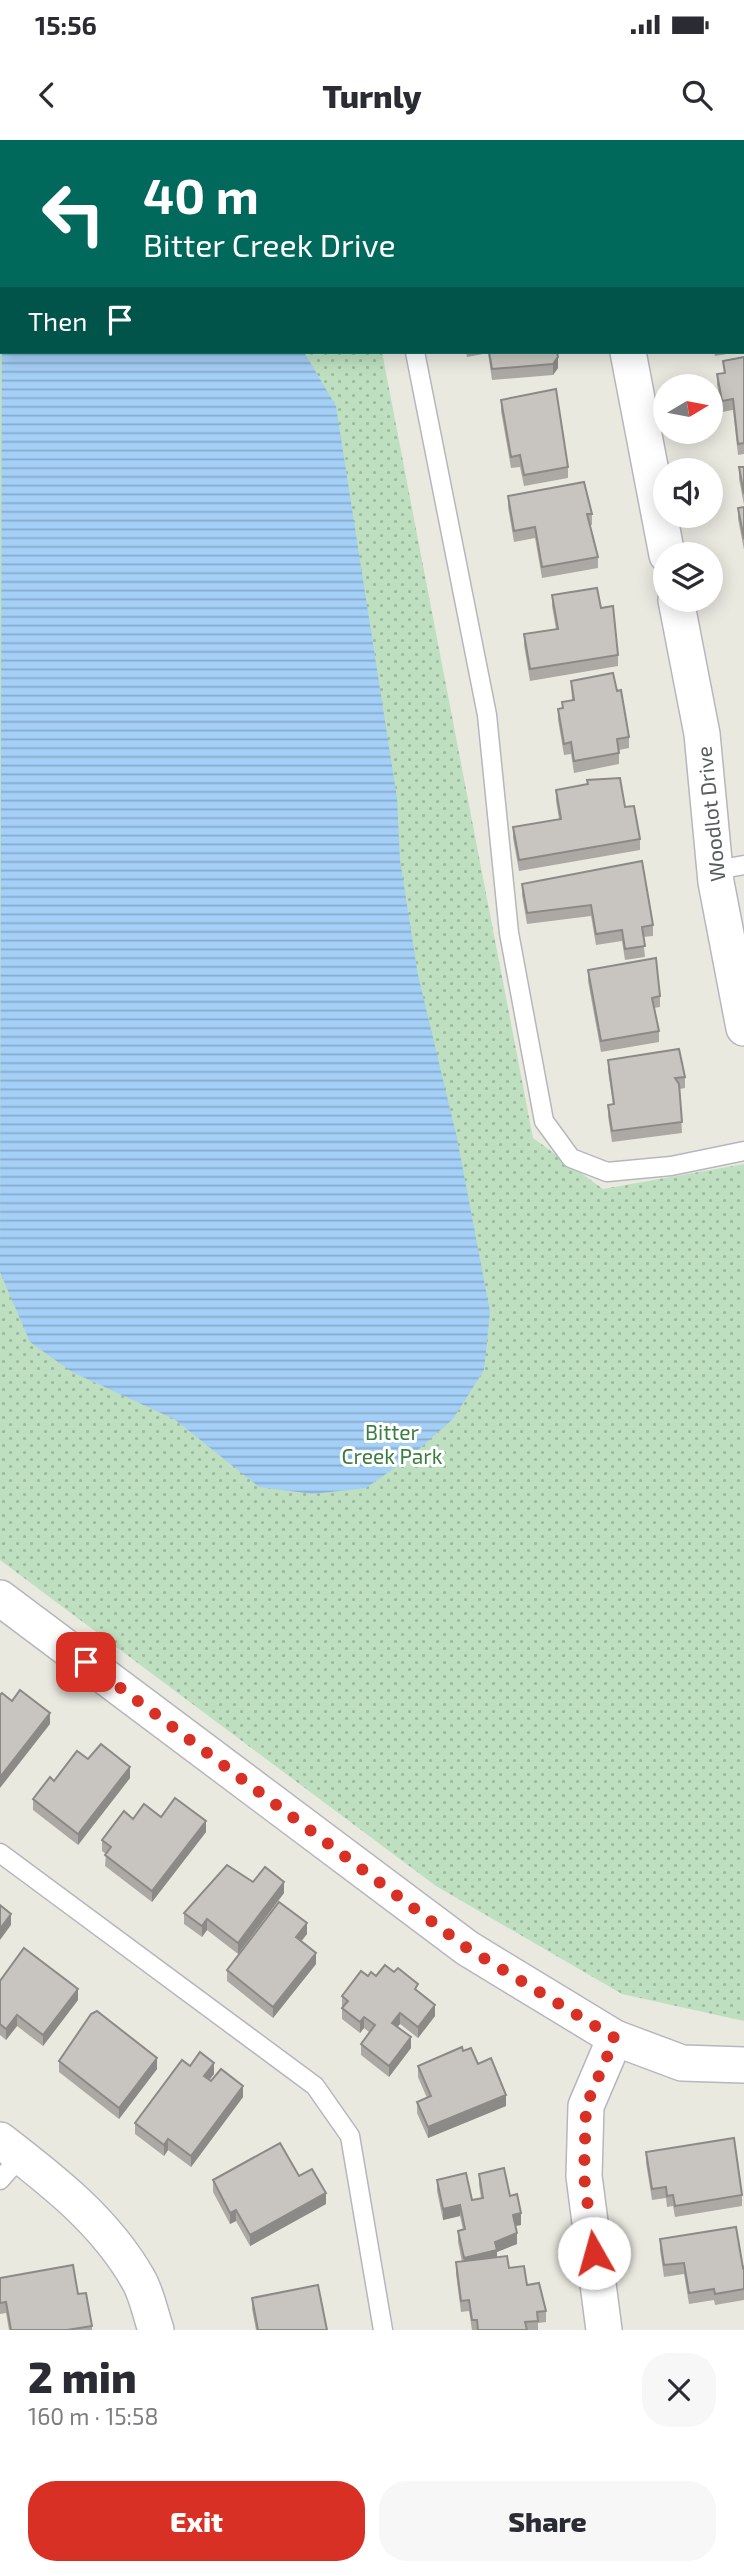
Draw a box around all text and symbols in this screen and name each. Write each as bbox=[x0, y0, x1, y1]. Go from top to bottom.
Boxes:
text: 15:56 bbox=[35, 9, 97, 40]
icon: back bbox=[28, 76, 66, 114]
text: Turnly bbox=[322, 76, 422, 114]
icon: search bbox=[678, 76, 716, 114]
text: 40 m bbox=[143, 165, 259, 224]
icon: left bbox=[28, 168, 119, 259]
text: Bitter Creek Drive bbox=[143, 225, 396, 263]
icon: arrive bbox=[101, 301, 139, 339]
text: Then bbox=[28, 305, 87, 336]
north arrow bbox=[653, 374, 723, 444]
map controls bbox=[653, 374, 723, 612]
button: sound bbox=[653, 458, 723, 528]
button: layers bbox=[653, 542, 723, 612]
street label: Woodlot Drive bbox=[690, 745, 730, 883]
park label: Bitter Creek Park bbox=[342, 1419, 443, 1468]
pin bbox=[56, 1632, 116, 1692]
icon: arrive bbox=[67, 1643, 105, 1681]
position arrow bbox=[557, 2216, 631, 2290]
text: 2 min bbox=[28, 2351, 137, 2401]
button: close bbox=[642, 2353, 716, 2427]
text: 160 m · 15:58 bbox=[28, 2402, 158, 2430]
button: Exit bbox=[28, 2481, 365, 2561]
button: Share bbox=[379, 2481, 716, 2561]

